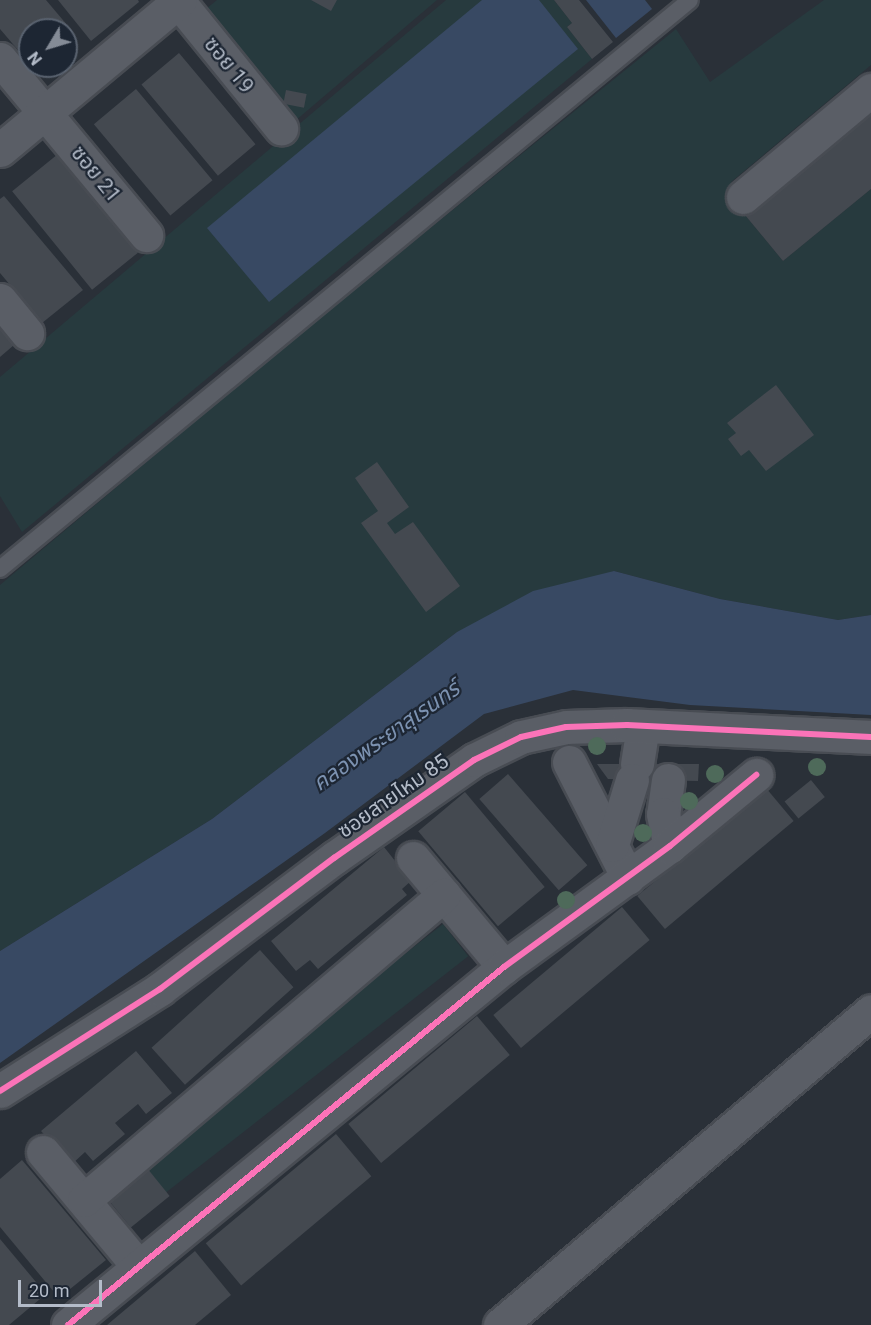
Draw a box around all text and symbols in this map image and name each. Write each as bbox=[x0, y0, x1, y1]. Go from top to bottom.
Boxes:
north arrow bbox=[18, 18, 78, 78]
street label: ซอย 19 bbox=[199, 32, 259, 98]
text: N bbox=[24, 48, 46, 68]
street label: ซอย 21 bbox=[66, 141, 126, 207]
water label: คลองพระยาสุเรนทร์ bbox=[307, 676, 465, 796]
street label: ซอยสายไหม 85 bbox=[333, 749, 453, 843]
scale bar bbox=[21, 1268, 105, 1306]
text: 20 m bbox=[29, 1280, 69, 1301]

